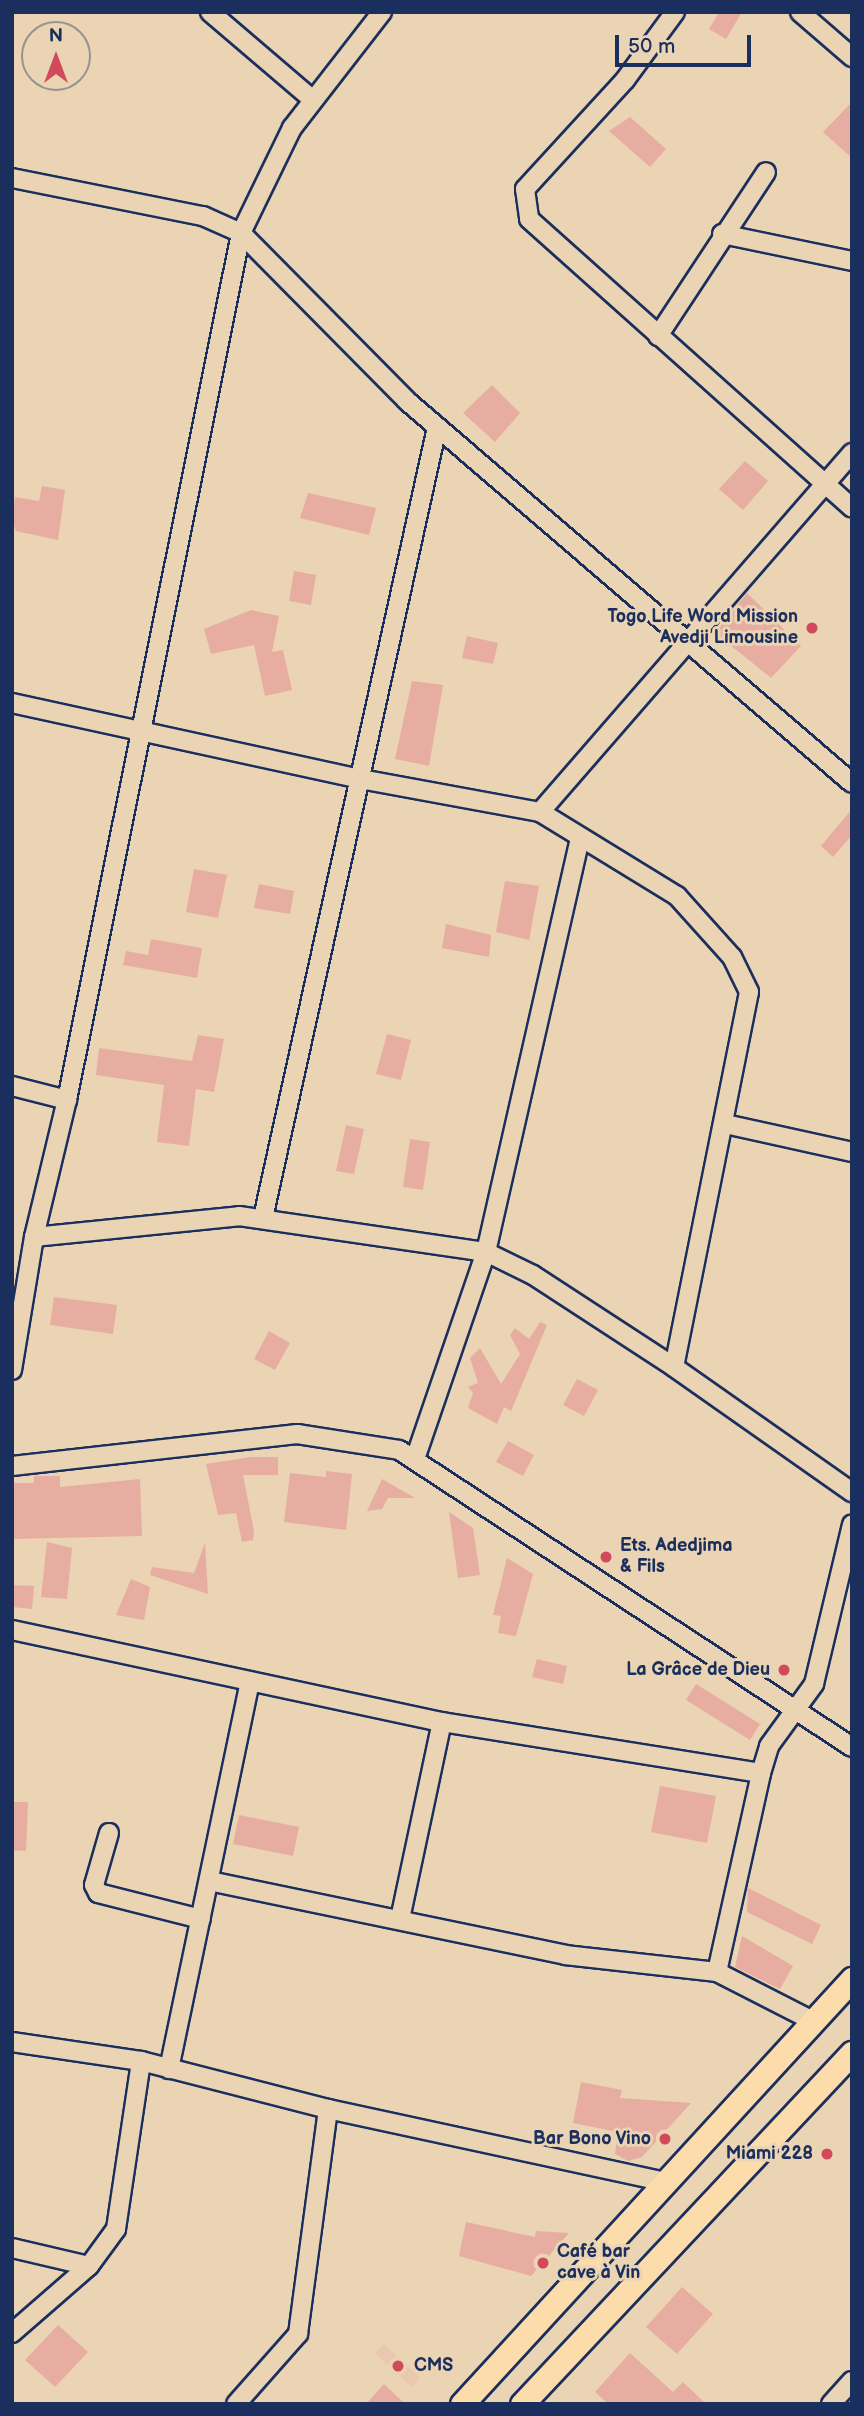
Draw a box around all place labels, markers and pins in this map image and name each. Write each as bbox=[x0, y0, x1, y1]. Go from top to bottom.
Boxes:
place label: Togo Life Word Mission Avedji Limousine bbox=[608, 607, 798, 650]
marker: Togo Life Word Mission Avedji Limousine bbox=[804, 620, 820, 636]
place label: Ets. Adedjima & Fils bbox=[620, 1536, 733, 1578]
marker: Ets. Adedjima & Fils bbox=[598, 1549, 614, 1565]
place label: La Grâce de Dieu bbox=[626, 1659, 770, 1681]
marker: La Grâce de Dieu bbox=[776, 1662, 792, 1678]
place label: Bar Bono Vino bbox=[532, 2128, 651, 2150]
marker: Bar Bono Vino bbox=[657, 2131, 673, 2147]
place label: Miami 228 bbox=[726, 2143, 813, 2165]
marker: Miami 228 bbox=[819, 2146, 835, 2162]
place label: Café bar cave à Vin bbox=[557, 2242, 641, 2284]
marker: Café bar cave à Vin bbox=[535, 2255, 551, 2271]
place label: CMS bbox=[414, 2355, 453, 2377]
marker: CMS bbox=[388, 2356, 408, 2376]

